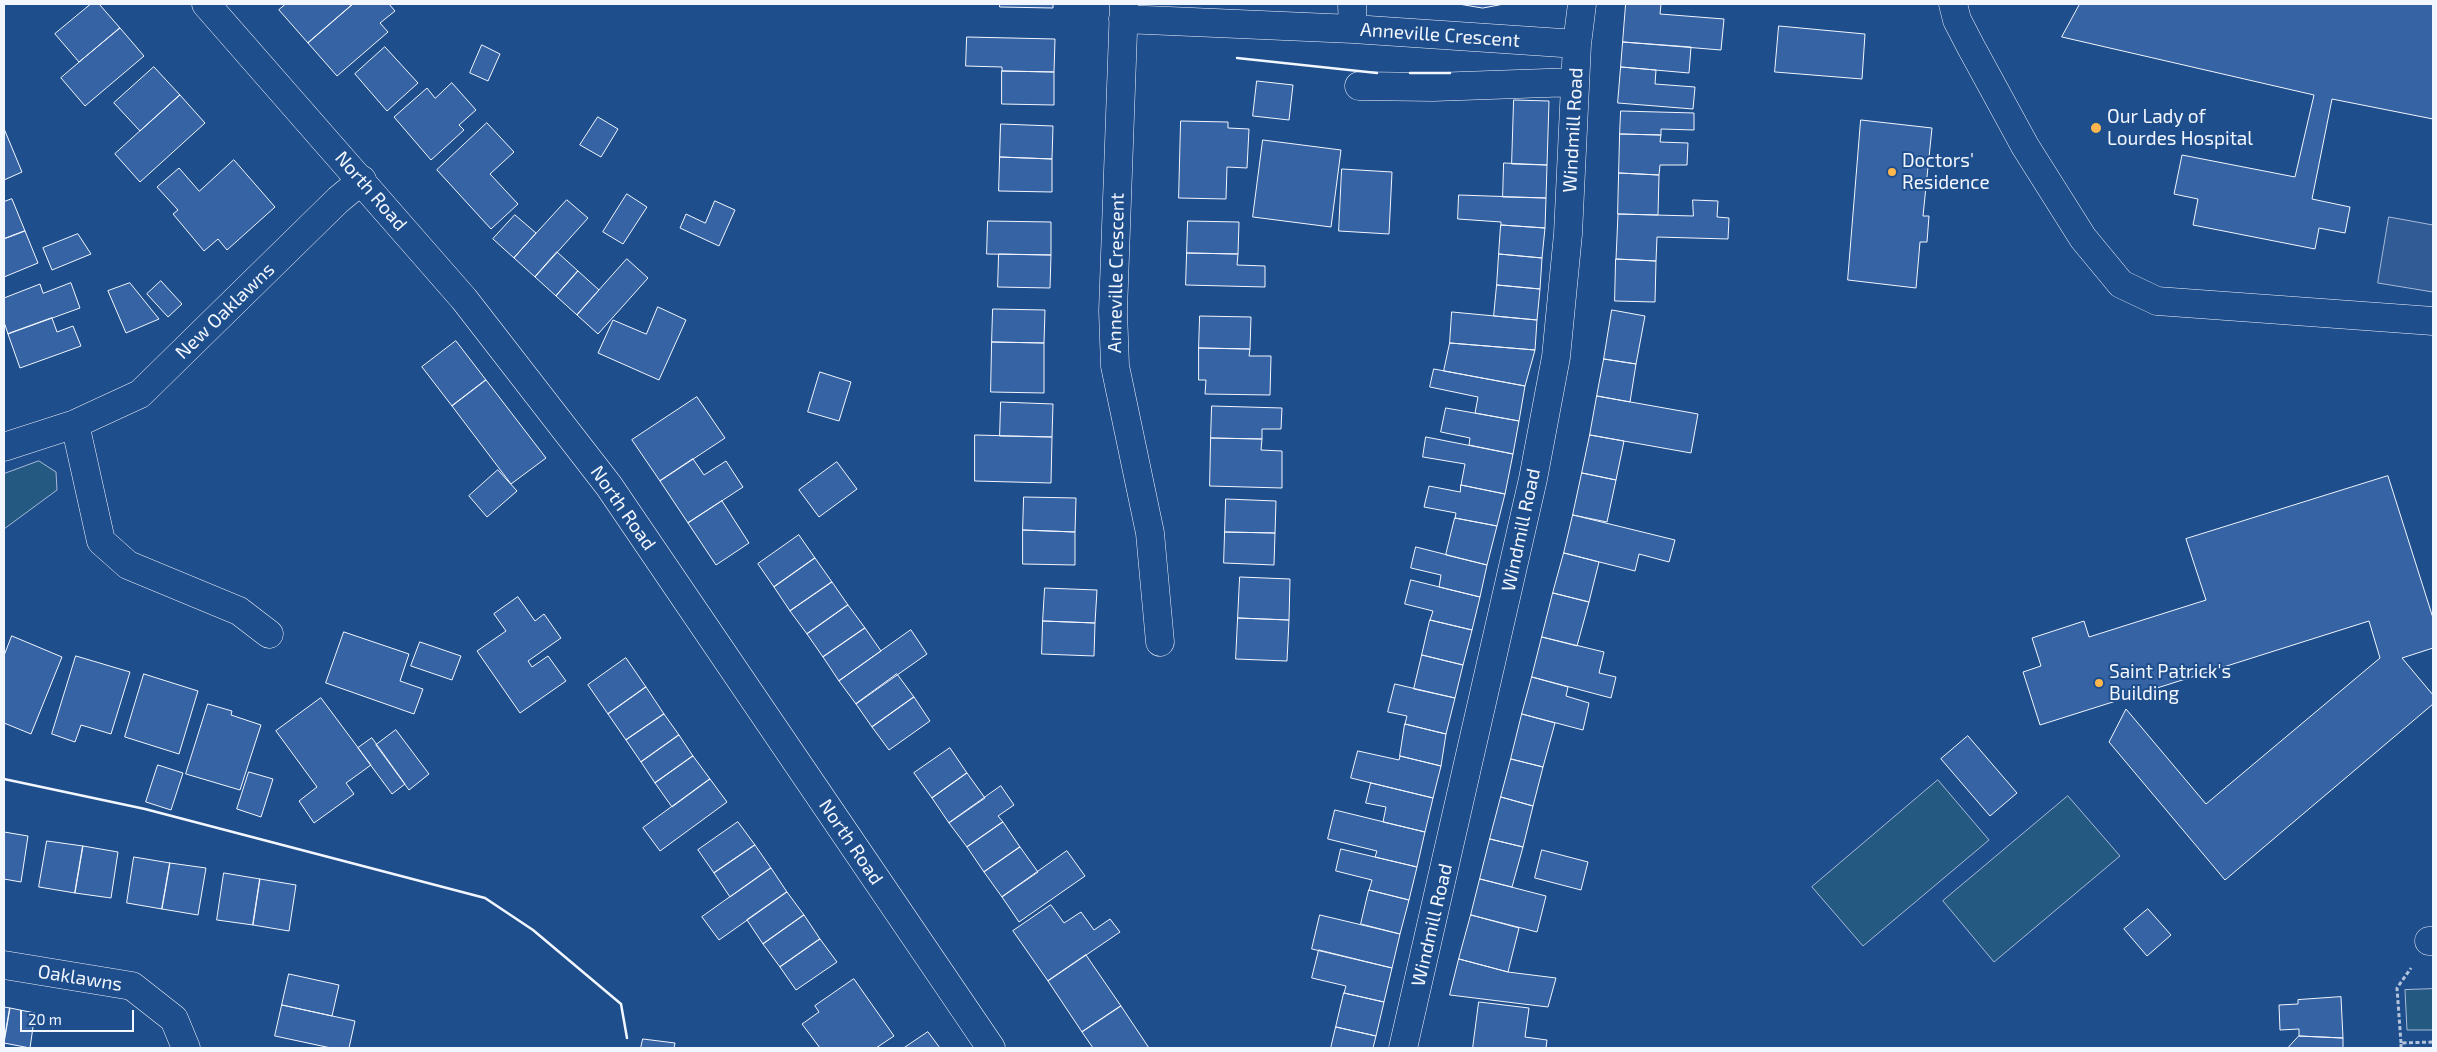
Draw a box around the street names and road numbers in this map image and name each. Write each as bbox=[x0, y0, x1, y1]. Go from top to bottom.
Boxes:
street label: Anneville Crescent bbox=[1359, 18, 1521, 52]
street label: Windmill Road bbox=[1558, 67, 1588, 193]
street label: North Road bbox=[330, 147, 412, 235]
street label: Anneville Crescent bbox=[1103, 193, 1129, 353]
street label: New Oaklawns bbox=[171, 258, 279, 364]
street label: North Road bbox=[586, 461, 660, 555]
street label: Windmill Road bbox=[1497, 466, 1545, 594]
street label: North Road bbox=[814, 795, 888, 889]
street label: Windmill Road bbox=[1407, 861, 1457, 989]
street label: Oaklawns bbox=[36, 960, 124, 996]

